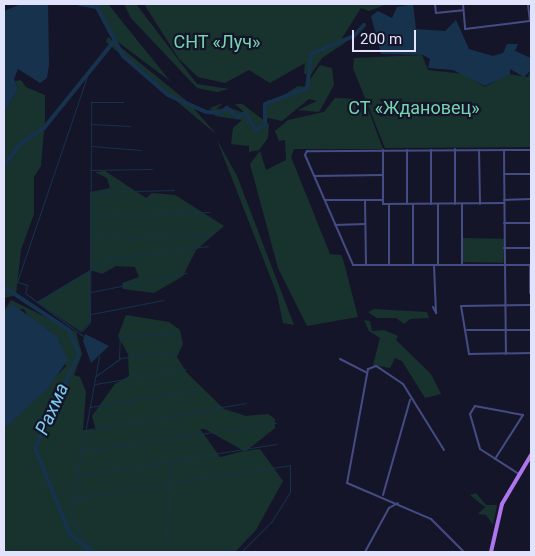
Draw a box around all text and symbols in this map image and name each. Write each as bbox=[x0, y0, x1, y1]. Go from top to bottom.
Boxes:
scale bar bbox=[355, 20, 419, 52]
text: 200 m bbox=[360, 30, 402, 48]
park label: СНТ «Луч» bbox=[173, 31, 261, 53]
park label: СТ «Ждановец» bbox=[348, 97, 480, 119]
water label: Рахма bbox=[31, 380, 73, 438]

